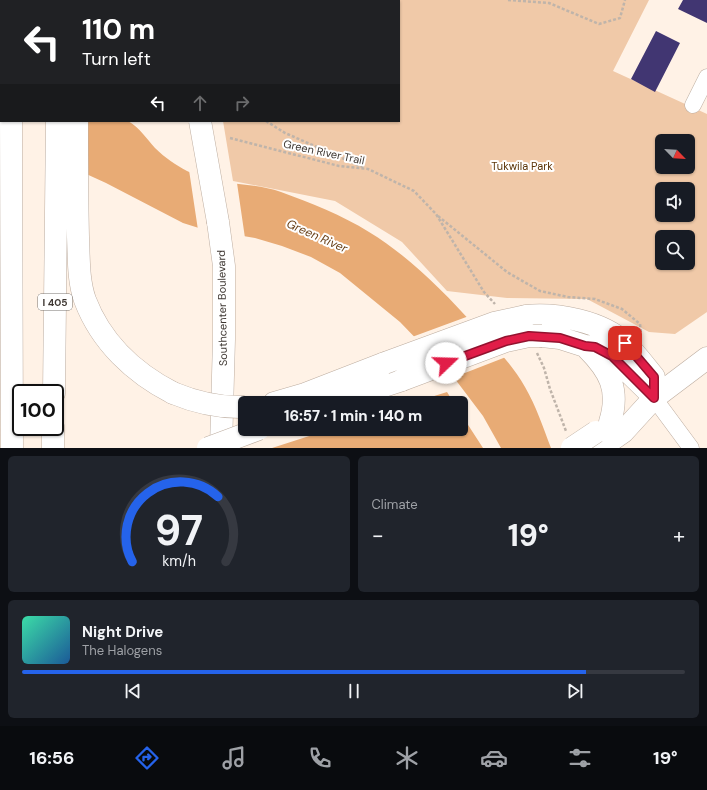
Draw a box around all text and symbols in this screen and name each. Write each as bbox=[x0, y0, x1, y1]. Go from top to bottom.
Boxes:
text: 110 m bbox=[82, 11, 155, 48]
icon: left bbox=[16, 16, 68, 68]
text: Turn left bbox=[82, 47, 151, 71]
icon: left bbox=[147, 92, 169, 114]
icon: ahead bbox=[189, 92, 211, 114]
icon: right bbox=[231, 92, 253, 114]
north arrow bbox=[655, 134, 695, 174]
map controls bbox=[655, 134, 695, 270]
street label: Green River Trail bbox=[282, 137, 366, 167]
park label: Tukwila Park bbox=[491, 159, 553, 173]
button: sound bbox=[655, 182, 695, 222]
water label: Green River bbox=[284, 215, 350, 257]
button: search bbox=[655, 230, 695, 270]
street label: Southcenter Boulevard bbox=[214, 250, 230, 366]
road number: I 405 bbox=[38, 294, 72, 310]
pin bbox=[608, 326, 642, 360]
icon: arrive bbox=[614, 332, 636, 354]
position arrow bbox=[425, 342, 467, 384]
speed limit sign: 100 bbox=[12, 384, 64, 436]
text: 16:57 · 1 min · 140 m bbox=[284, 406, 422, 426]
text: Climate bbox=[372, 496, 418, 513]
text: 97 bbox=[155, 504, 203, 558]
text: 19° bbox=[508, 516, 549, 555]
text: − bbox=[372, 521, 384, 550]
text: + bbox=[673, 521, 685, 550]
text: km/h bbox=[162, 552, 196, 570]
text: Night Drive bbox=[82, 622, 163, 642]
text: The Halogens bbox=[82, 642, 162, 659]
icon: previous bbox=[122, 680, 144, 702]
icon: pause bbox=[343, 680, 365, 702]
icon: next bbox=[564, 680, 586, 702]
icon: directions bbox=[133, 744, 161, 772]
icon: music bbox=[220, 744, 248, 772]
icon: phone bbox=[306, 744, 334, 772]
icon: climate bbox=[393, 744, 421, 772]
icon: car bbox=[480, 744, 508, 772]
icon: filters bbox=[566, 744, 594, 772]
text: 16:56 bbox=[29, 746, 74, 770]
text: 19° bbox=[653, 746, 678, 770]

